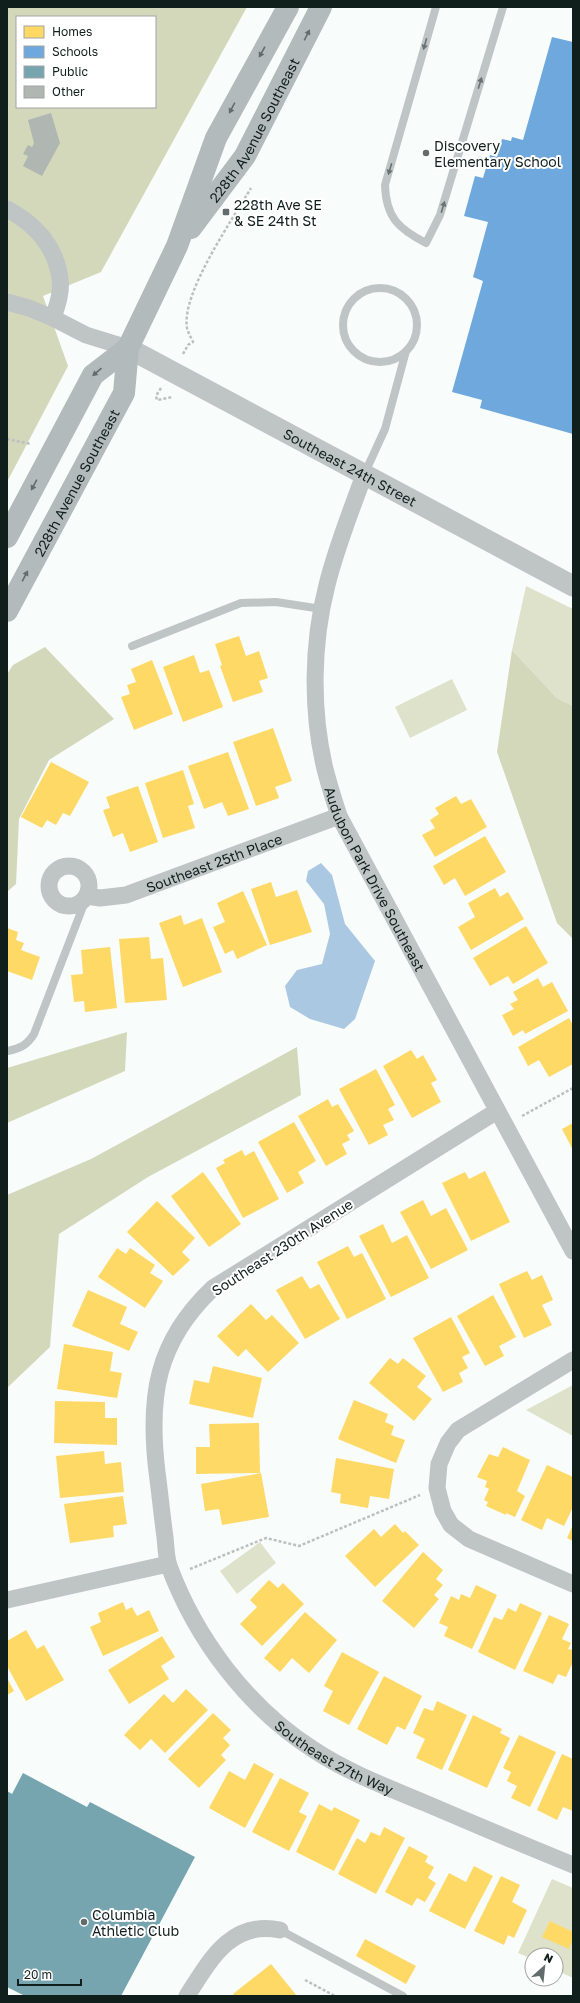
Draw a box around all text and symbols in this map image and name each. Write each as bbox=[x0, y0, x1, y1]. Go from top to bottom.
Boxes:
legend bbox=[16, 16, 156, 108]
text: Homes bbox=[52, 24, 92, 39]
one-way arrow bbox=[304, 29, 310, 41]
one-way arrow bbox=[422, 39, 428, 51]
text: Schools bbox=[52, 44, 98, 59]
one-way arrow bbox=[259, 46, 266, 58]
street label: 228th Avenue Southeast bbox=[205, 55, 302, 205]
text: Public bbox=[52, 64, 89, 79]
one-way arrow bbox=[477, 76, 483, 88]
text: Other bbox=[52, 84, 85, 99]
one-way arrow bbox=[229, 102, 236, 113]
place label: Discovery Elementary School bbox=[434, 137, 561, 170]
marker: Discovery Elementary School bbox=[421, 148, 431, 158]
one-way arrow bbox=[386, 163, 392, 176]
place label: 228th Ave SE & SE 24th St bbox=[234, 196, 322, 229]
one-way arrow bbox=[440, 201, 446, 213]
marker: 228th Ave SE & SE 24th St bbox=[221, 207, 231, 217]
one-way arrow bbox=[92, 367, 102, 377]
street label: 228th Avenue Southeast bbox=[30, 406, 122, 559]
street label: Southeast 24th Street bbox=[281, 424, 420, 509]
one-way arrow bbox=[31, 480, 38, 491]
one-way arrow bbox=[22, 570, 29, 582]
street label: Audubon Park Drive Southeast bbox=[322, 784, 429, 974]
street label: Southeast 25th Place bbox=[143, 829, 284, 895]
street label: Southeast 230th Avenue bbox=[208, 1195, 356, 1299]
street label: Southeast 27th Way bbox=[272, 1716, 396, 1798]
place label: Columbia Athletic Club bbox=[92, 1906, 179, 1939]
marker: Columbia Athletic Club bbox=[79, 1917, 89, 1927]
north arrow bbox=[524, 1947, 564, 1987]
text: N bbox=[542, 1950, 555, 1965]
scale bar bbox=[18, 1961, 81, 1987]
text: 20 m bbox=[24, 1967, 52, 1982]

